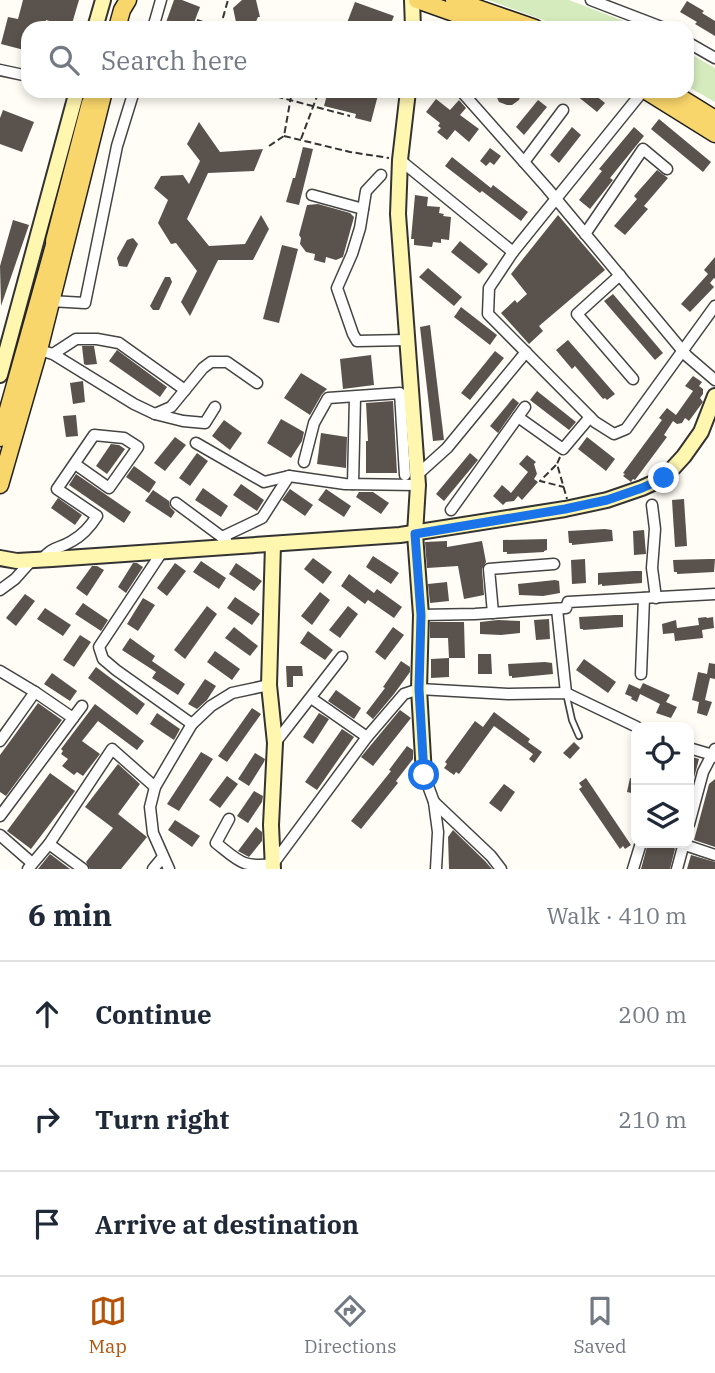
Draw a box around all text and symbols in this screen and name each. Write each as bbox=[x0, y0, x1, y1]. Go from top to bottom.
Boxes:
search box bbox=[21, 21, 694, 98]
icon: search bbox=[45, 41, 83, 79]
text: Search here bbox=[101, 43, 247, 77]
route end bbox=[648, 462, 679, 493]
map controls bbox=[631, 722, 694, 848]
button: locate bbox=[631, 722, 694, 785]
route start bbox=[408, 759, 439, 790]
button: layers bbox=[631, 785, 694, 848]
text: 6 min bbox=[28, 895, 112, 934]
text: Walk · 410 m bbox=[546, 900, 687, 930]
icon: ahead bbox=[28, 995, 66, 1033]
text: Continue bbox=[95, 997, 212, 1031]
text: 200 m bbox=[618, 999, 687, 1029]
icon: right bbox=[28, 1100, 66, 1138]
text: Turn right bbox=[95, 1102, 229, 1136]
text: 210 m bbox=[618, 1104, 687, 1134]
icon: arrive bbox=[28, 1205, 66, 1243]
text: Arrive at destination bbox=[95, 1207, 359, 1241]
tab: Map bbox=[88, 1292, 127, 1358]
tab: Directions bbox=[304, 1292, 397, 1358]
tab: Saved bbox=[573, 1292, 627, 1358]

